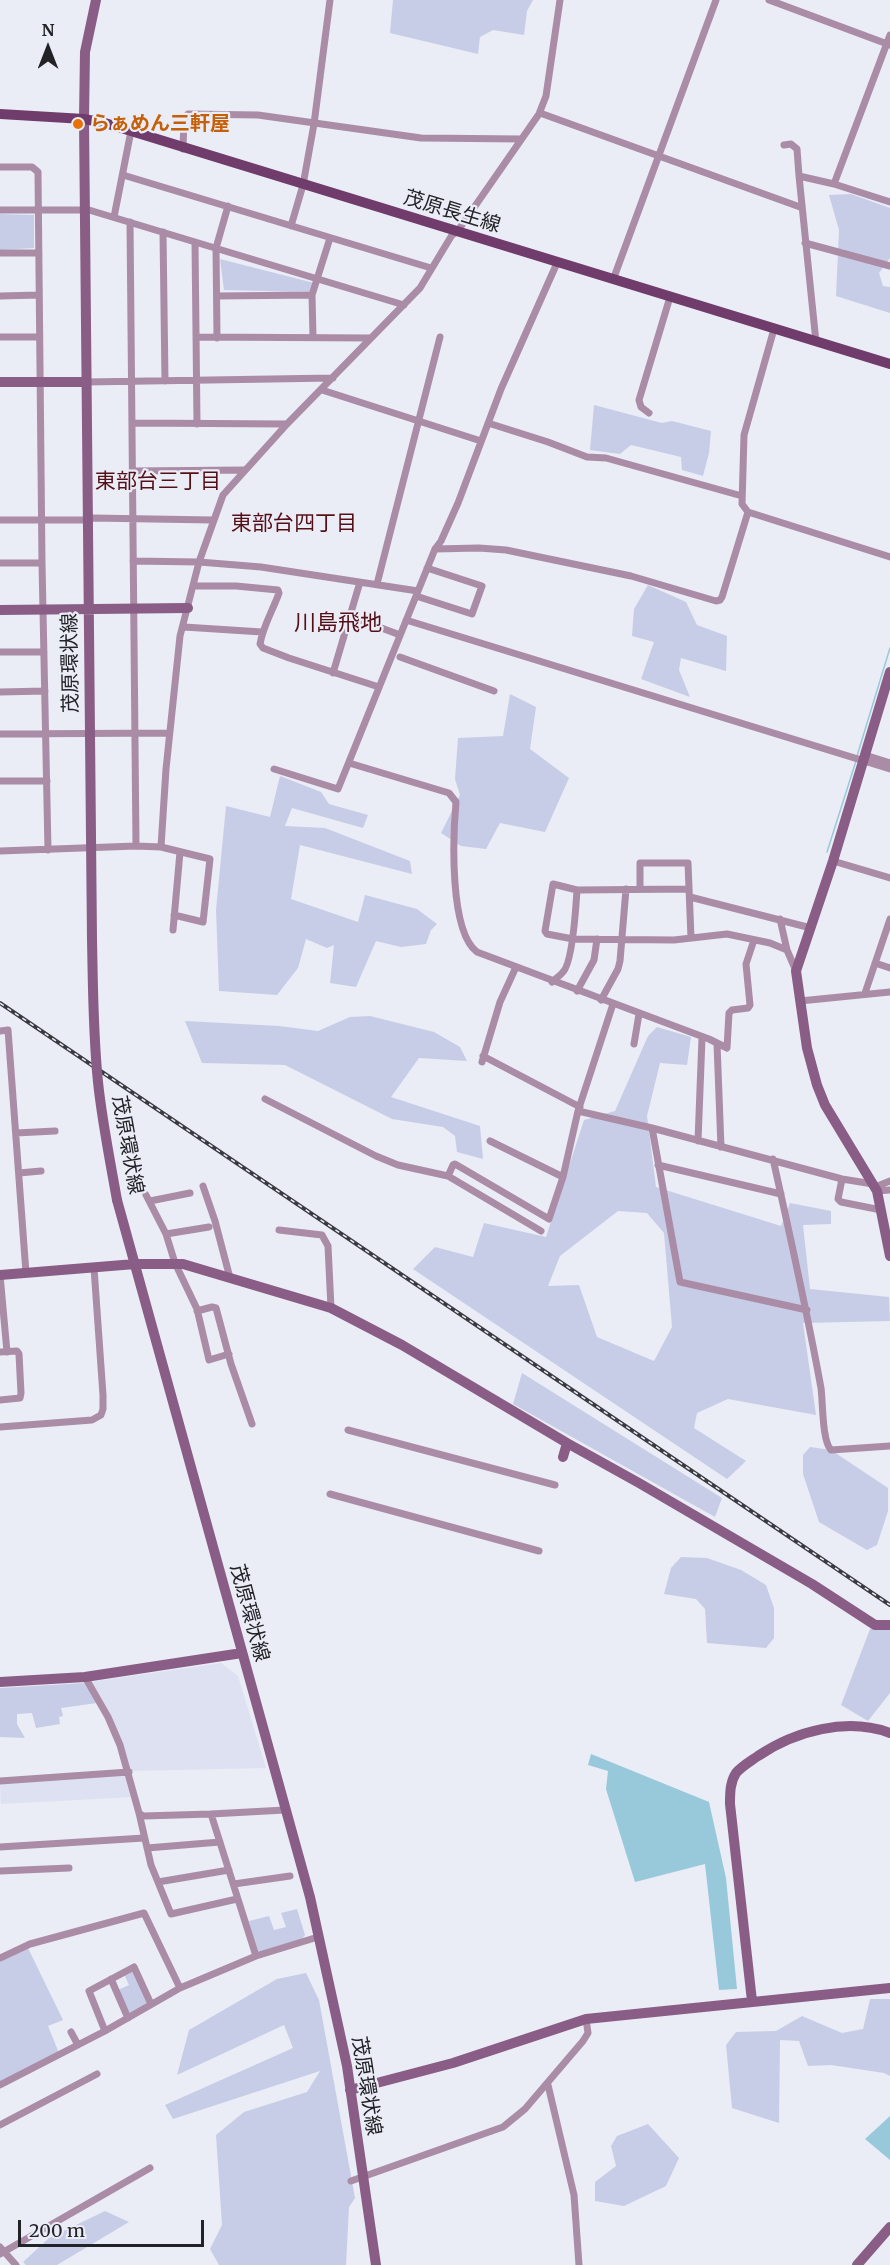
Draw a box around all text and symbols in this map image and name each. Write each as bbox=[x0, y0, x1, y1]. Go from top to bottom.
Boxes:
north arrow bbox=[18, 18, 78, 78]
text: N bbox=[42, 20, 54, 40]
place label: らぁめん三軒屋 bbox=[90, 112, 230, 136]
marker: らぁめん三軒屋 bbox=[71, 117, 85, 131]
street label: 茂原長生線 bbox=[401, 186, 503, 238]
district label: 東部台三丁目 bbox=[95, 469, 221, 495]
district label: 東部台四丁目 bbox=[231, 511, 357, 537]
district label: 川島飛地 bbox=[294, 611, 382, 637]
street label: 茂原環状線 bbox=[58, 613, 84, 713]
street label: 茂原環状線 bbox=[106, 1094, 148, 1196]
street label: 茂原環状線 bbox=[224, 1562, 274, 1664]
street label: 茂原環状線 bbox=[346, 2035, 386, 2137]
scale bar bbox=[21, 2208, 207, 2246]
text: 200 m bbox=[29, 2219, 85, 2242]

